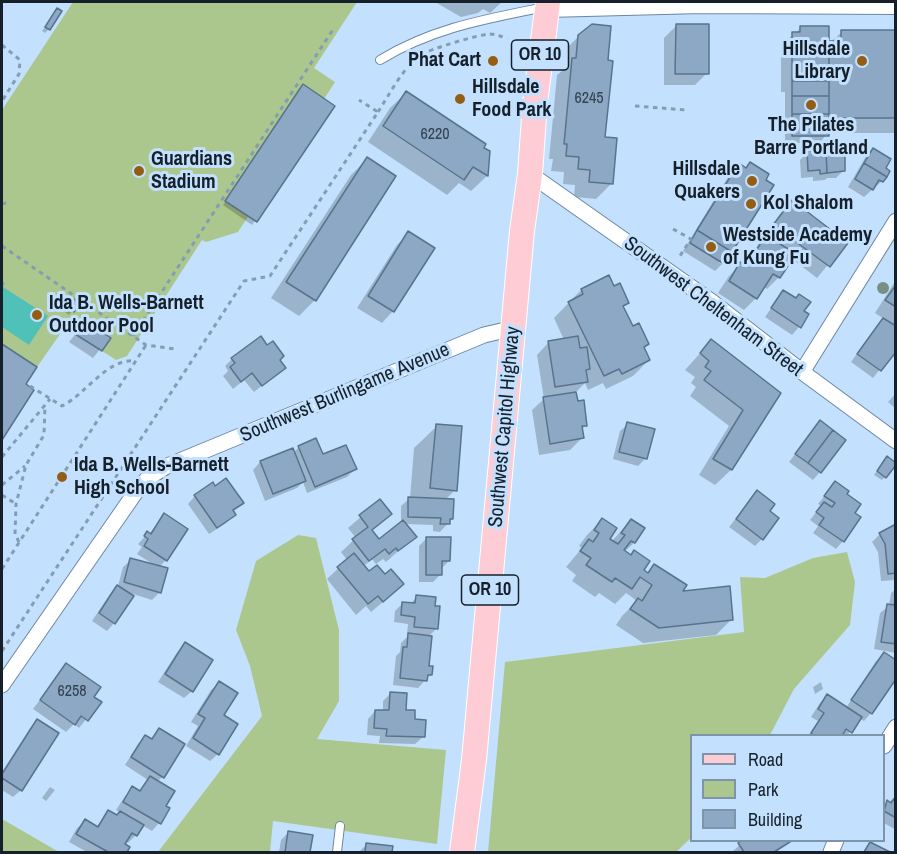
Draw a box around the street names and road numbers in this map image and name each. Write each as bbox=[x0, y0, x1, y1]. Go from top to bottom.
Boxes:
road number: OR 10 bbox=[512, 40, 568, 70]
street label: Southwest Cheltenham Street bbox=[619, 232, 807, 382]
street label: Southwest Capitol Highway bbox=[484, 326, 526, 528]
street label: Southwest Burlingame Avenue bbox=[237, 338, 453, 448]
road number: OR 10 bbox=[462, 575, 518, 605]

